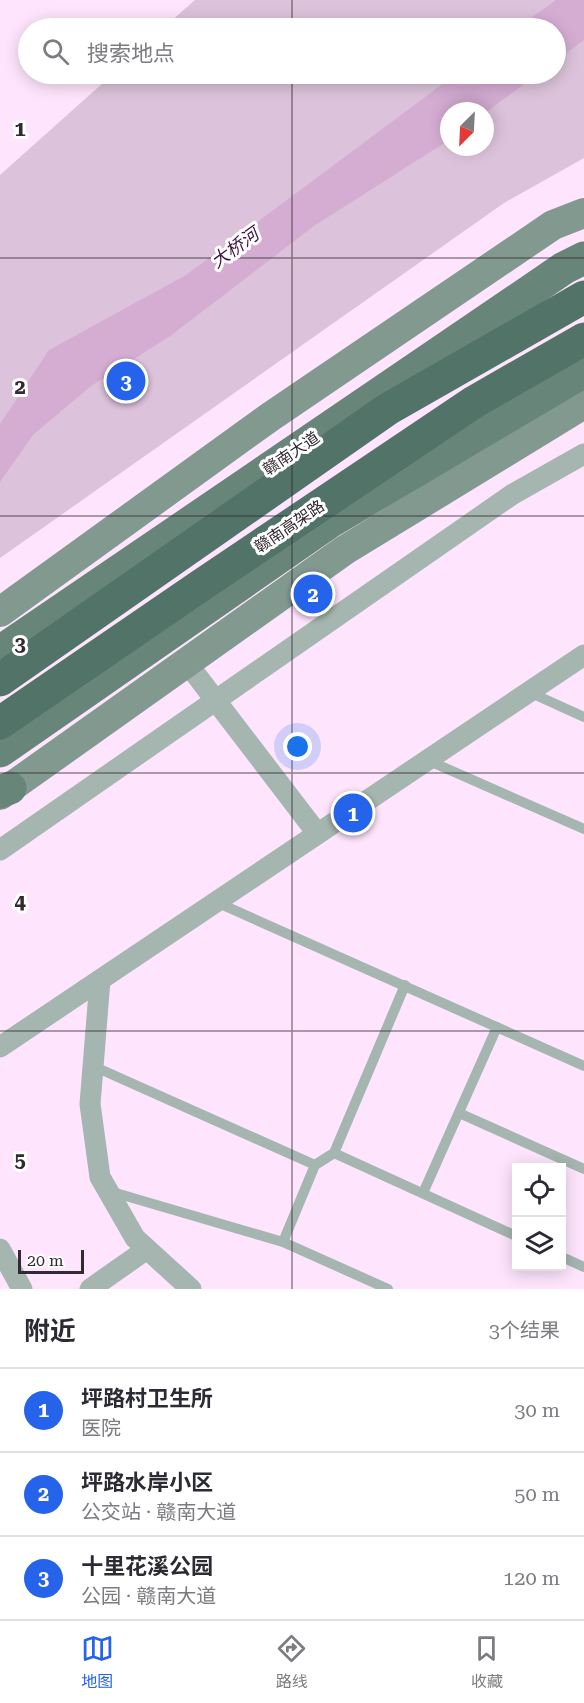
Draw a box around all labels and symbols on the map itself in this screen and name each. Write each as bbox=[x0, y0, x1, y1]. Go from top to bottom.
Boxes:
north arrow bbox=[440, 102, 494, 156]
text: 1 bbox=[14, 117, 26, 141]
water label: 大桥河 bbox=[207, 221, 265, 272]
pin: 3 bbox=[106, 358, 146, 404]
text: 2 bbox=[14, 375, 26, 399]
street label: 赣南大道 bbox=[259, 428, 323, 479]
street label: 赣南高架路 bbox=[251, 496, 328, 557]
pin: 2 bbox=[294, 572, 332, 616]
text: 3 bbox=[14, 632, 26, 656]
your location bbox=[283, 732, 312, 761]
pin: 1 bbox=[334, 790, 372, 836]
text: 4 bbox=[14, 890, 26, 914]
text: 5 bbox=[14, 1148, 26, 1172]
scale bar bbox=[18, 1247, 84, 1274]

